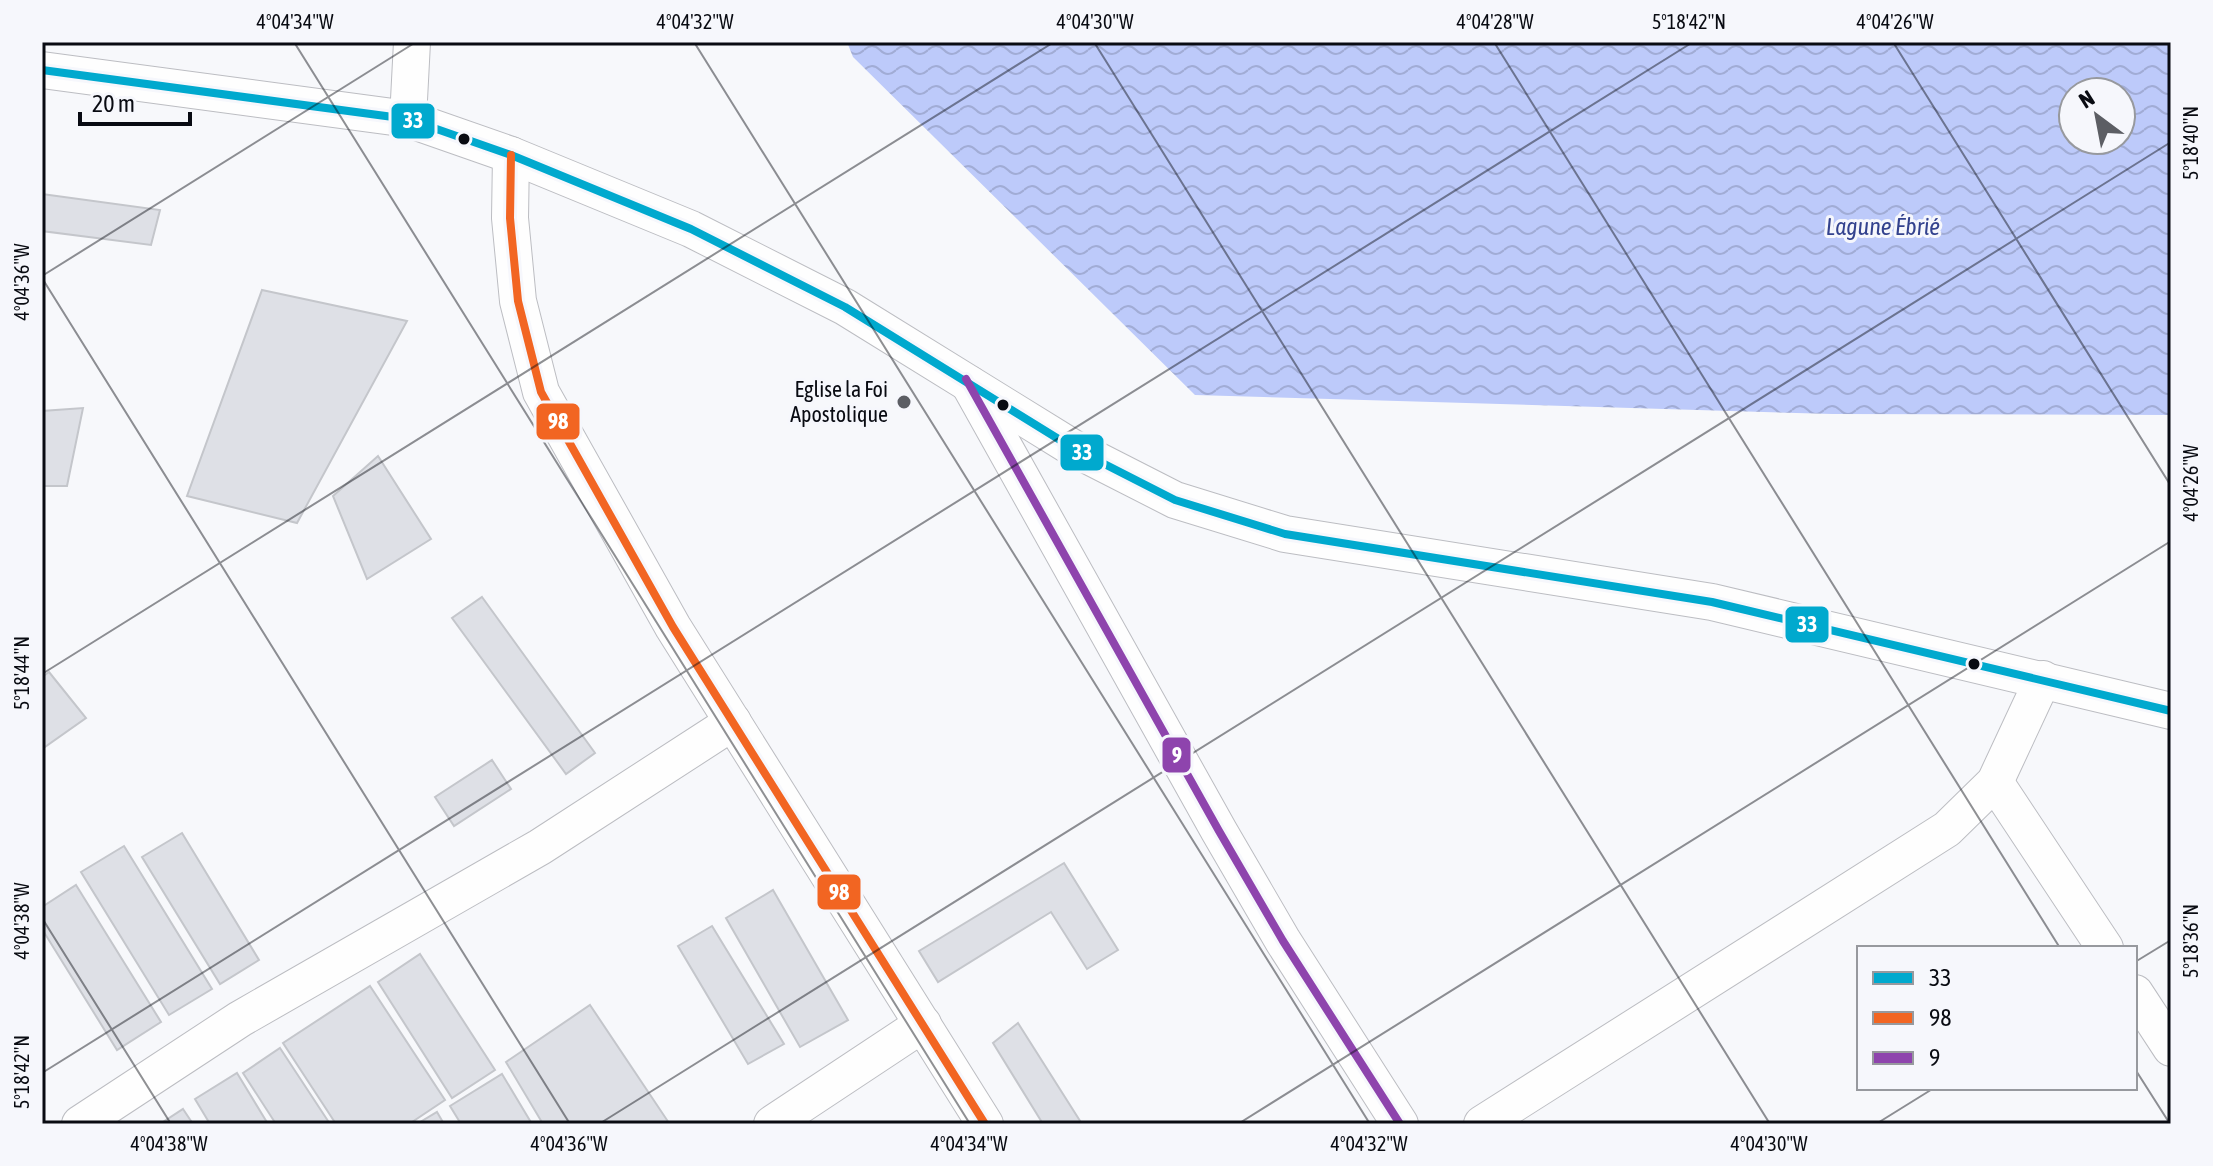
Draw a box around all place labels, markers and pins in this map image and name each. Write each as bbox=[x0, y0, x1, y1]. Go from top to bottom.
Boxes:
unlabelled marker bbox=[456, 131, 472, 147]
place label: Eglise la Foi Apostolique bbox=[790, 376, 888, 427]
marker: Eglise la Foi Apostolique bbox=[895, 393, 913, 411]
unlabelled marker bbox=[995, 397, 1011, 413]
unlabelled marker bbox=[1966, 656, 1982, 672]

